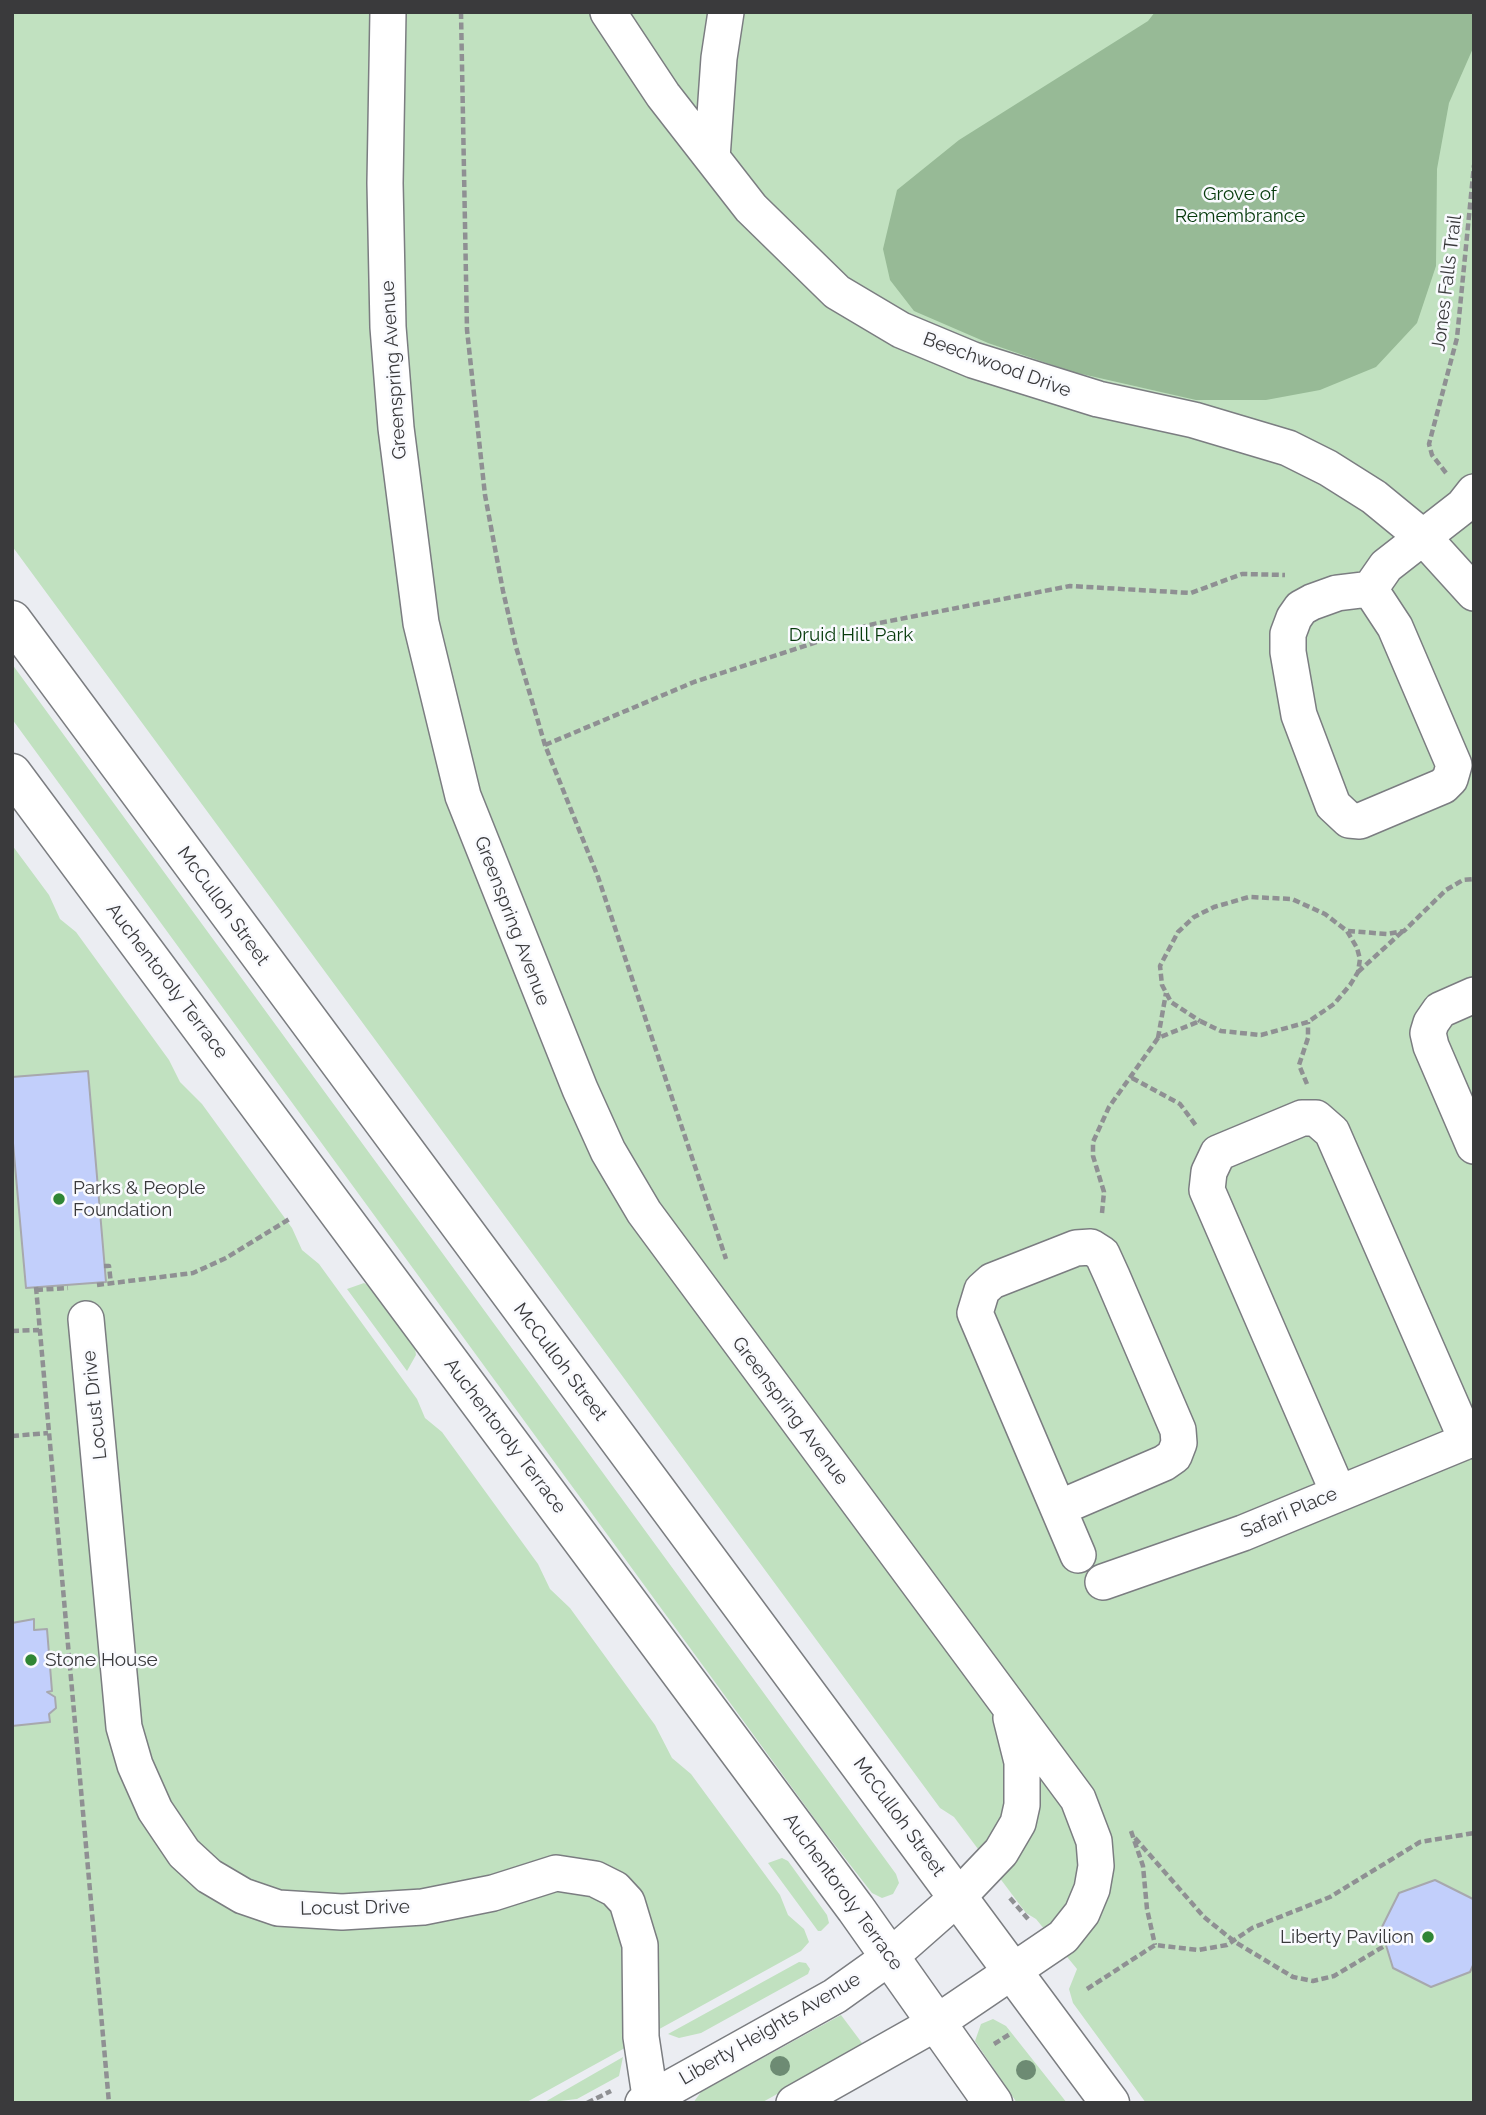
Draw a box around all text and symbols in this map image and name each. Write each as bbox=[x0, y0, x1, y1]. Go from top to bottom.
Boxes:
park label: Grove of Remembrance bbox=[1175, 183, 1305, 227]
street label: Jones Falls Trail bbox=[1427, 213, 1467, 353]
street label: Greenspring Avenue bbox=[376, 280, 412, 460]
street label: Beechwood Drive bbox=[920, 328, 1074, 402]
park label: Druid Hill Park bbox=[789, 624, 913, 646]
street label: Greenspring Avenue bbox=[469, 833, 555, 1009]
street label: McCulloh Street bbox=[172, 842, 274, 970]
street label: Auchentoroly Terrace bbox=[101, 899, 233, 1063]
place label: Parks & People Foundation bbox=[73, 1177, 205, 1221]
marker: Parks & People Foundation bbox=[51, 1191, 67, 1207]
street label: McCulloh Street bbox=[508, 1299, 612, 1425]
street label: Greenspring Avenue bbox=[727, 1333, 853, 1489]
street label: Locust Drive bbox=[78, 1349, 112, 1461]
street label: Auchentoroly Terrace bbox=[439, 1354, 571, 1518]
street label: Safari Place bbox=[1237, 1482, 1341, 1544]
place label: Stone House bbox=[45, 1649, 158, 1671]
marker: Stone House bbox=[23, 1652, 39, 1668]
street label: McCulloh Street bbox=[848, 1753, 950, 1881]
street label: Auchentoroly Terrace bbox=[778, 1809, 908, 1975]
street label: Locust Drive bbox=[300, 1896, 410, 1920]
place label: Liberty Pavilion bbox=[1280, 1926, 1414, 1948]
marker: Liberty Pavilion bbox=[1420, 1929, 1436, 1945]
street label: Liberty Heights Avenue bbox=[675, 1968, 865, 2090]

